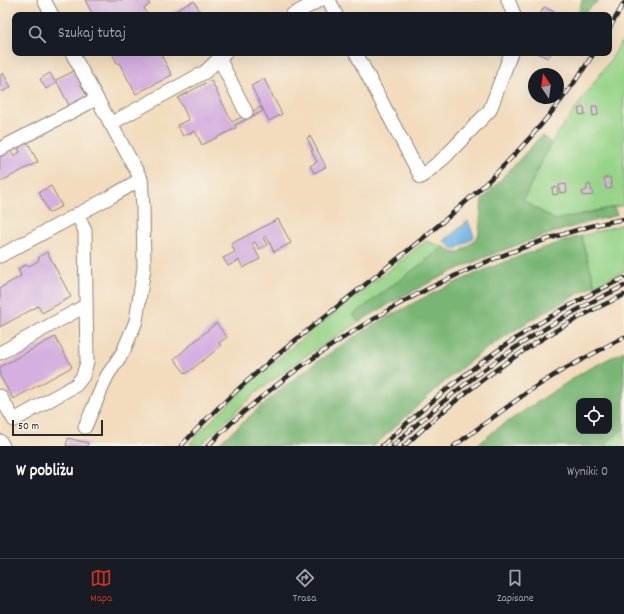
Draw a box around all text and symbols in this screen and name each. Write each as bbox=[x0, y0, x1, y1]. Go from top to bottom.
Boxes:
search box bbox=[12, 12, 612, 56]
icon: search bbox=[26, 23, 48, 45]
text: Szukaj tutaj bbox=[58, 23, 126, 45]
north arrow bbox=[528, 68, 564, 104]
map controls bbox=[576, 398, 612, 434]
button: locate bbox=[576, 398, 612, 434]
scale bar bbox=[12, 418, 103, 437]
text: 50 m bbox=[18, 419, 39, 435]
text: W pobliżu bbox=[16, 460, 73, 484]
text: Wyniki: 0 bbox=[567, 463, 608, 482]
tab: Mapa bbox=[90, 567, 112, 607]
tab: Trasa bbox=[293, 567, 316, 607]
tab: Zapisane bbox=[497, 567, 534, 607]

